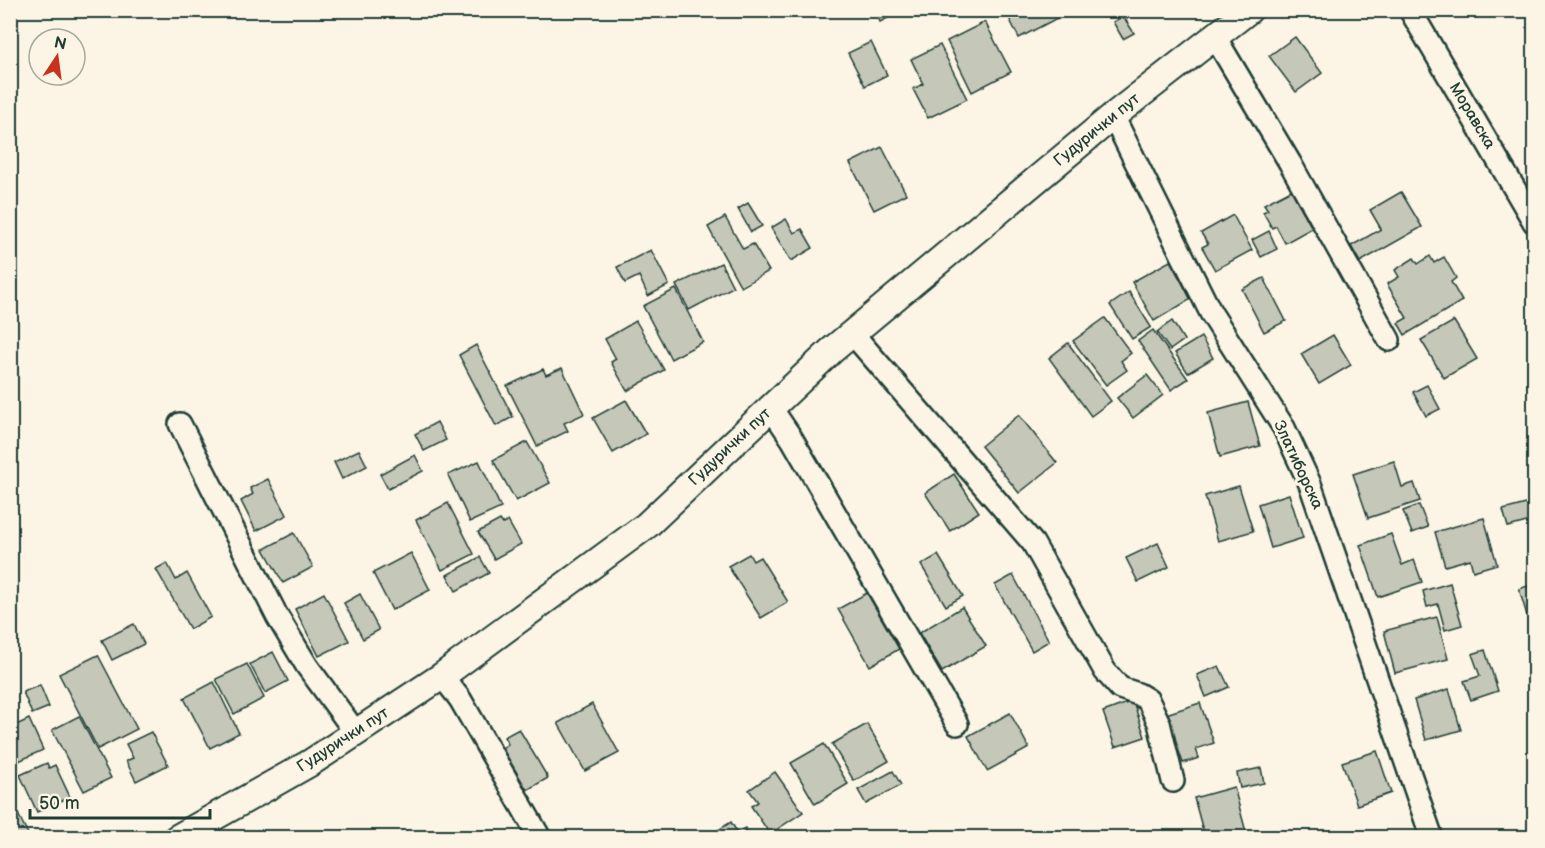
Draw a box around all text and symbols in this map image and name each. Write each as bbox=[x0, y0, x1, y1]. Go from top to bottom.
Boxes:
north arrow bbox=[27, 27, 87, 87]
text: N bbox=[52, 33, 68, 54]
street label: Моравска bbox=[1445, 79, 1500, 153]
street label: Гудурички пут bbox=[1050, 89, 1144, 171]
street label: Гудурички пут bbox=[685, 404, 775, 490]
street label: Златиборска bbox=[1269, 417, 1327, 513]
street label: Гудурички пут bbox=[294, 703, 393, 777]
scale bar bbox=[30, 782, 210, 820]
text: 50 m bbox=[39, 793, 80, 814]

